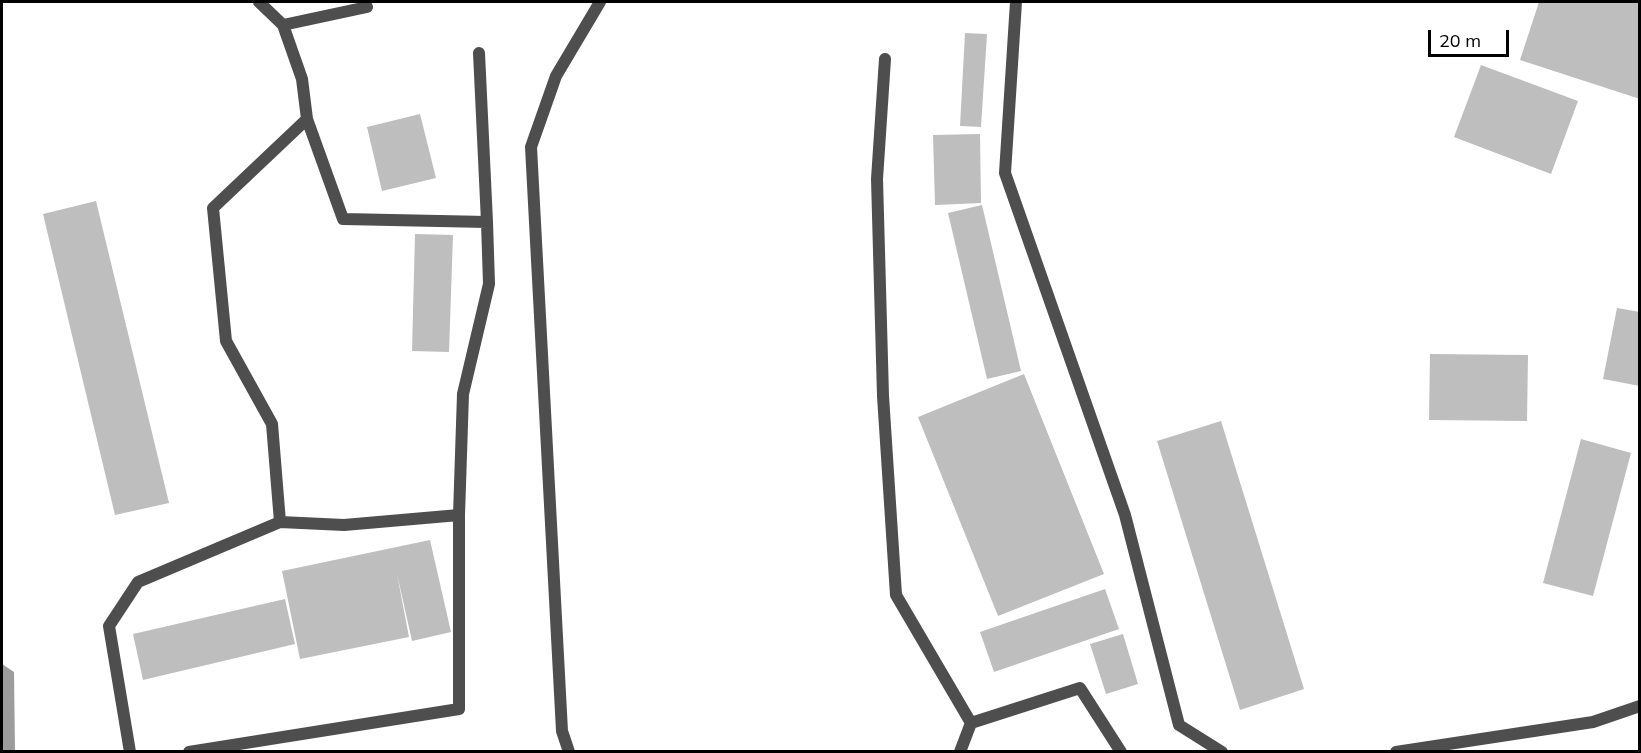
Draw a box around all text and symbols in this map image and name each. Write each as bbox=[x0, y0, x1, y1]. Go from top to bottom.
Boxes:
scale bar bbox=[1431, 18, 1512, 56]
text: 20 m bbox=[1439, 29, 1481, 52]

